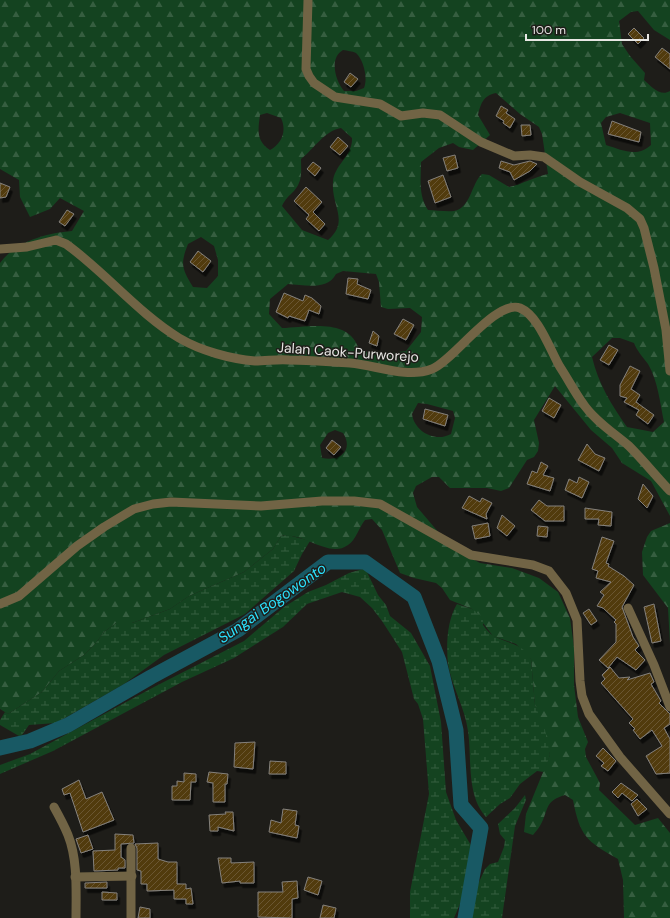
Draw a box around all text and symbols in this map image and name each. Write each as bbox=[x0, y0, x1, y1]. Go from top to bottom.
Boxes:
scale bar bbox=[526, 16, 648, 42]
text: 100 m bbox=[532, 22, 566, 38]
street label: Jalan Caok-Purworejo bbox=[276, 338, 420, 366]
water label: Sungai Bogowonto bbox=[214, 558, 330, 648]

